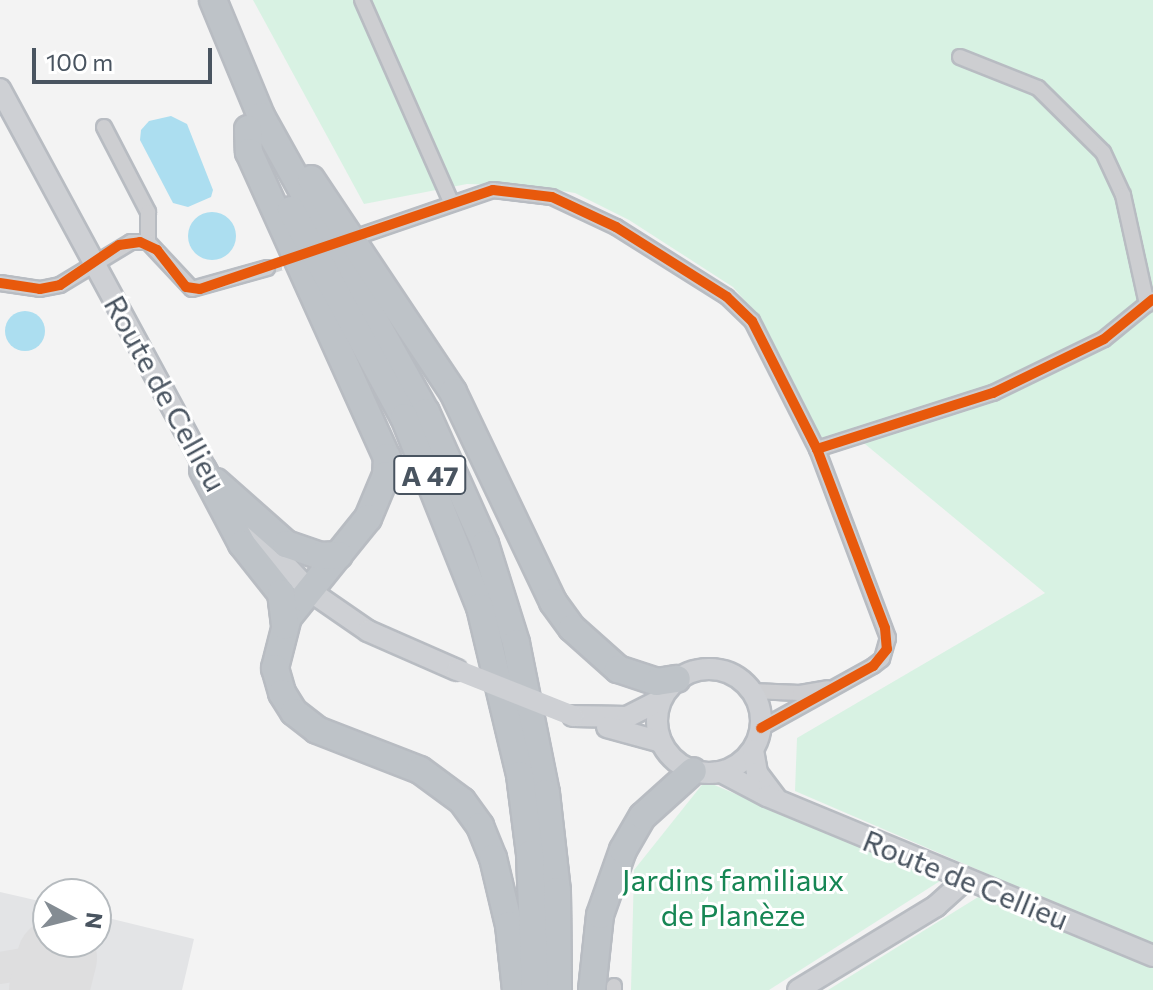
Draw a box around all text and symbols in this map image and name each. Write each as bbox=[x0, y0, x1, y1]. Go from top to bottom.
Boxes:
scale bar bbox=[36, 32, 216, 82]
text: 100 m bbox=[46, 47, 113, 76]
street label: Route de Cellieu bbox=[97, 289, 235, 497]
road number: A 47 bbox=[392, 451, 468, 499]
street label: Route de Cellieu bbox=[858, 821, 1074, 937]
park label: Jardins familiaux de Planèze bbox=[622, 861, 844, 932]
north arrow bbox=[32, 878, 112, 958]
text: N bbox=[80, 911, 109, 931]

